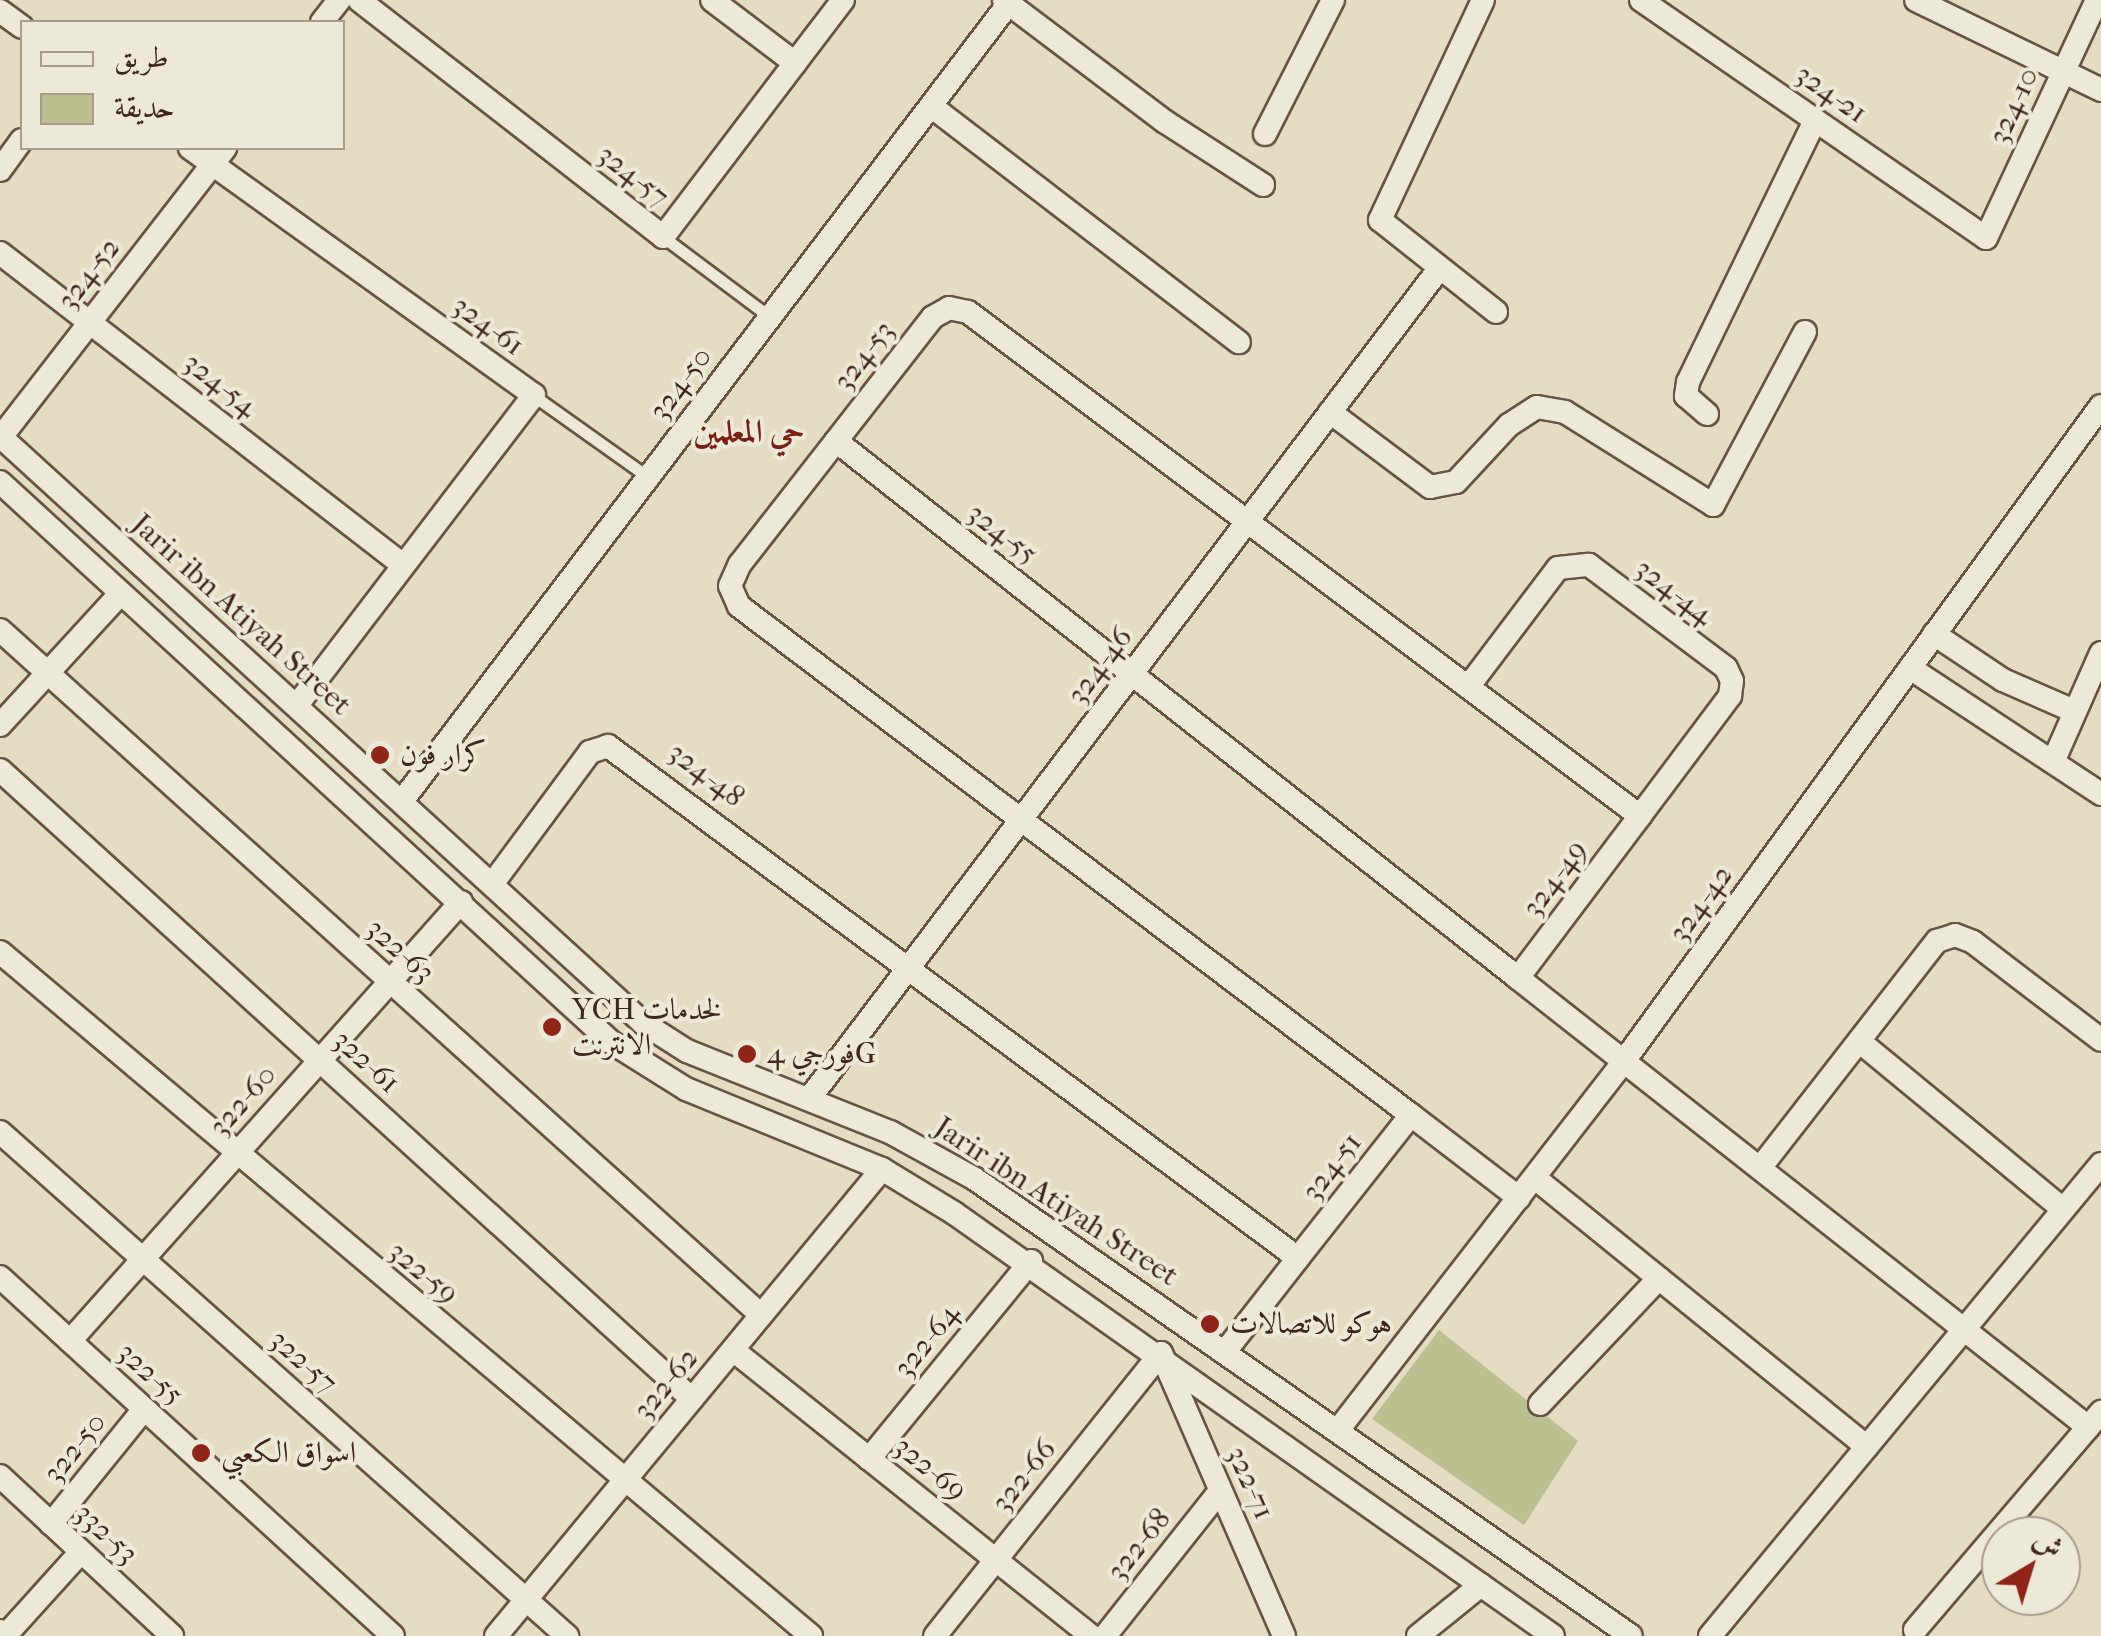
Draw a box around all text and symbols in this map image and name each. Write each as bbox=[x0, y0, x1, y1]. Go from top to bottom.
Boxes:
legend bbox=[20, 20, 345, 150]
text: طريق bbox=[114, 40, 169, 75]
street label: 324-21 bbox=[1788, 56, 1874, 132]
street label: 324-10 bbox=[1981, 62, 2047, 150]
text: حديقة bbox=[114, 90, 175, 125]
street label: 324-57 bbox=[590, 137, 676, 215]
street label: 324-52 bbox=[50, 231, 128, 317]
street label: 324-61 bbox=[445, 288, 531, 364]
street label: 324-53 bbox=[826, 314, 902, 398]
street label: 324-50 bbox=[642, 340, 720, 428]
street label: 324-54 bbox=[176, 345, 264, 425]
district label: حي المعلمين bbox=[693, 413, 805, 451]
street label: 324-55 bbox=[960, 495, 1044, 573]
street label: Jarir ibn Atiyah Street bbox=[124, 507, 358, 723]
street label: 324-44 bbox=[1628, 551, 1720, 633]
street label: 324-46 bbox=[1059, 620, 1141, 712]
street label: 324-48 bbox=[661, 735, 751, 815]
place label: كرار فون bbox=[400, 737, 487, 773]
marker: كرار فون bbox=[369, 744, 391, 766]
street label: 324-49 bbox=[1515, 834, 1595, 924]
street label: 324-42 bbox=[1661, 858, 1741, 950]
street label: 322-63 bbox=[358, 911, 442, 991]
place label: YCH لخدمات الانترنت bbox=[572, 992, 721, 1062]
marker: YCH لخدمات الانترنت bbox=[541, 1016, 563, 1038]
street label: 322-61 bbox=[325, 1023, 407, 1101]
place label: فورجي 4G bbox=[767, 1036, 876, 1072]
marker: فورجي 4G bbox=[736, 1043, 758, 1065]
street label: 322-60 bbox=[202, 1058, 284, 1144]
street label: Jarir ibn Atiyah Street bbox=[927, 1110, 1185, 1294]
street label: 324-51 bbox=[1294, 1126, 1370, 1208]
street label: 322-59 bbox=[381, 1234, 465, 1312]
street label: 322-64 bbox=[886, 1297, 968, 1385]
place label: هوكو للاتصالات bbox=[1230, 1306, 1392, 1342]
marker: هوكو للاتصالات bbox=[1199, 1313, 1221, 1335]
street label: 322-57 bbox=[262, 1322, 344, 1402]
street label: 322-55 bbox=[109, 1335, 191, 1413]
street label: 322-62 bbox=[626, 1341, 706, 1427]
street label: 322-50 bbox=[36, 1405, 114, 1491]
street label: 322-69 bbox=[886, 1429, 974, 1509]
street label: 322-66 bbox=[984, 1432, 1064, 1520]
place label: اسواق الكعبي bbox=[221, 1435, 356, 1471]
street label: 322-71 bbox=[1218, 1441, 1282, 1525]
marker: اسواق الكعبي bbox=[190, 1442, 212, 1464]
street label: 332-53 bbox=[67, 1496, 145, 1572]
street label: 322-68 bbox=[1099, 1502, 1179, 1588]
north arrow bbox=[1981, 1516, 2081, 1616]
text: ش bbox=[2027, 1522, 2070, 1565]

